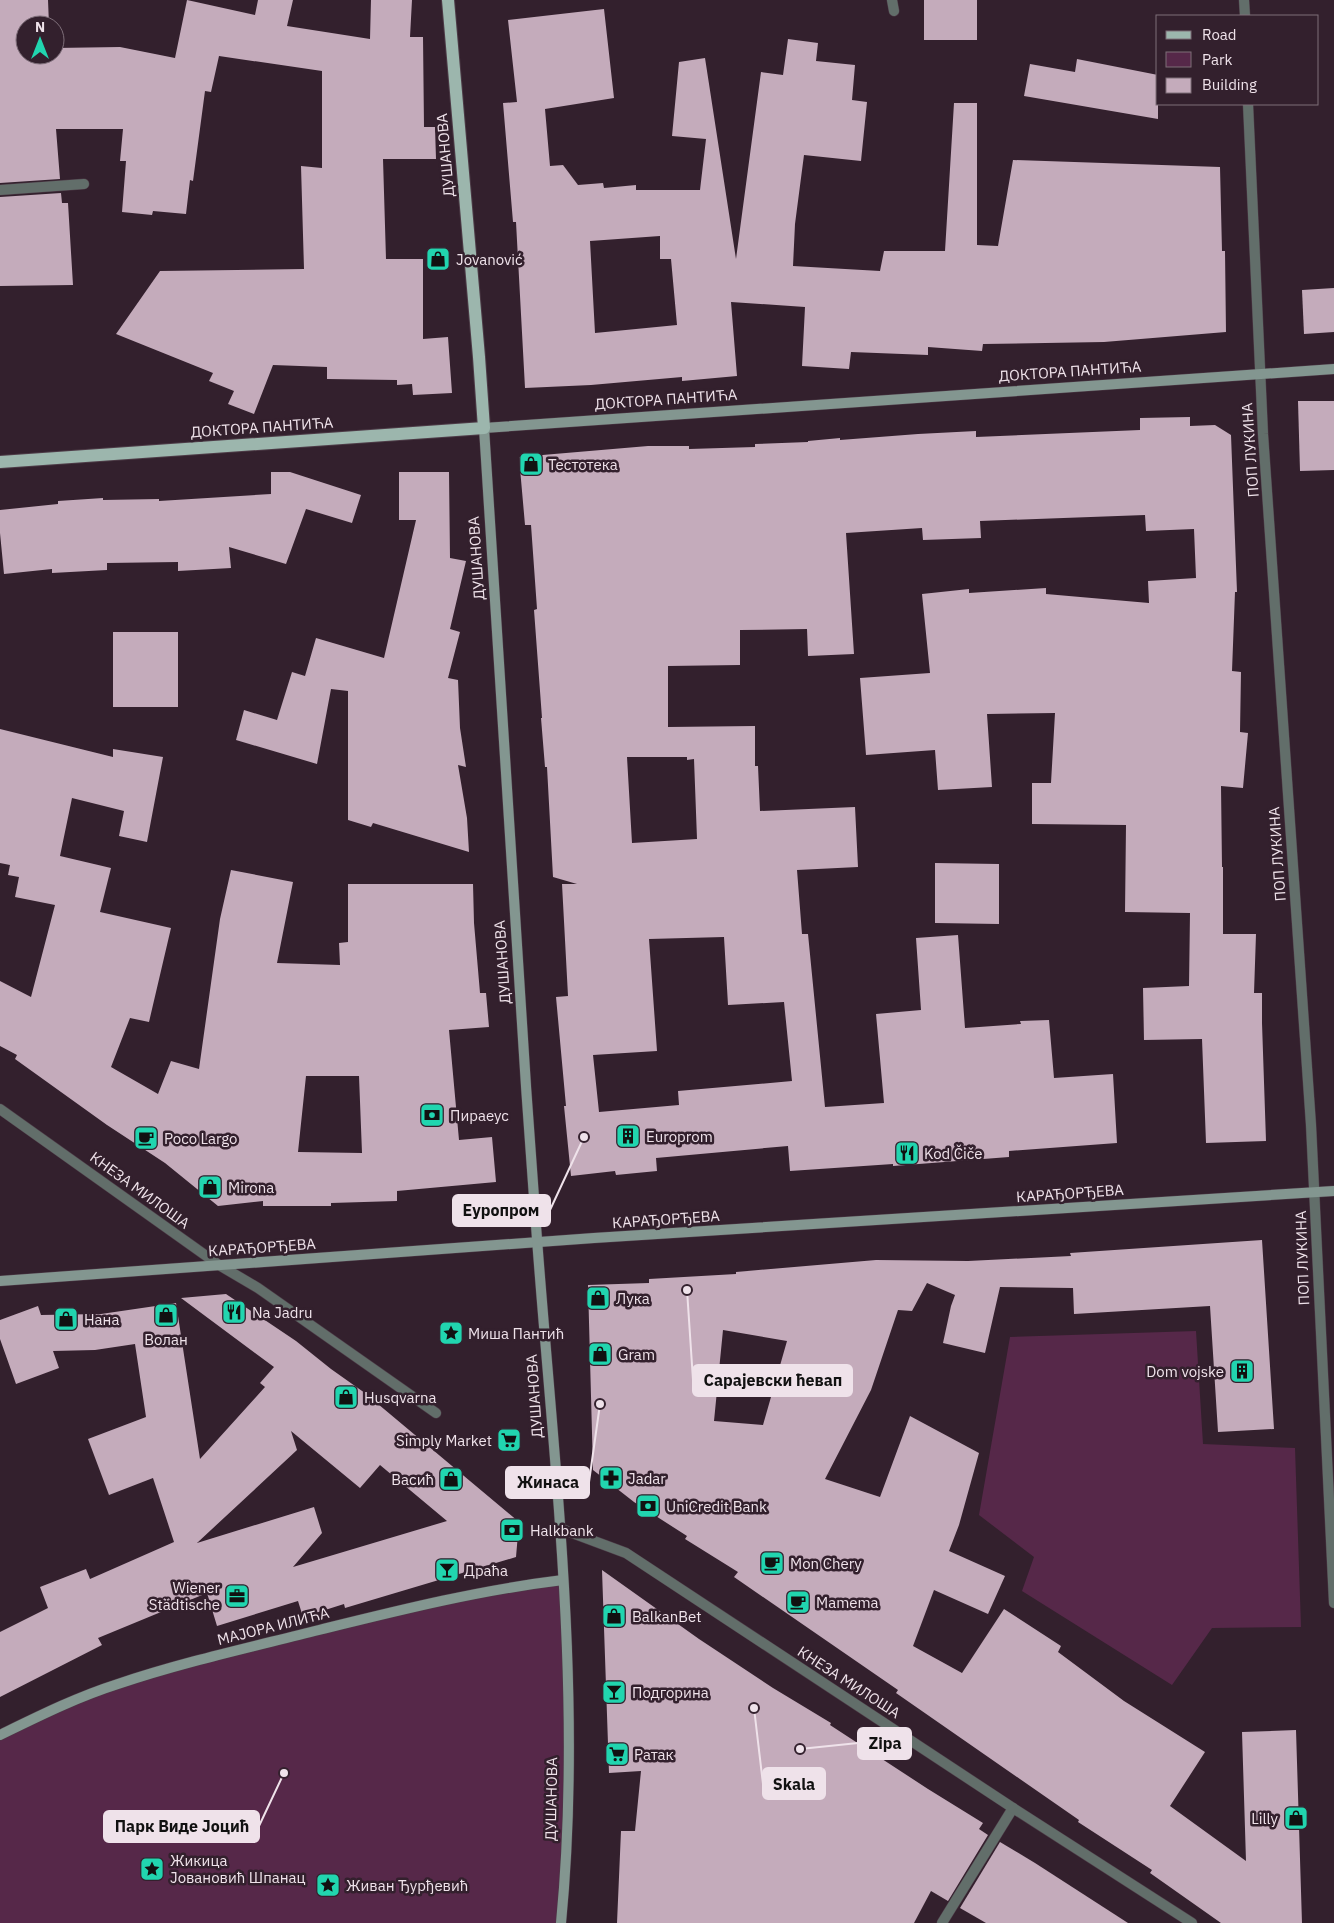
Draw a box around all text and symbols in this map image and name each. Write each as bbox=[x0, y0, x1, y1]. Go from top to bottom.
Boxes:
north arrow bbox=[15, 15, 65, 65]
legend bbox=[1156, 15, 1319, 105]
text: N bbox=[35, 18, 45, 36]
text: Road bbox=[1202, 25, 1237, 44]
text: Park bbox=[1202, 50, 1232, 69]
text: Building bbox=[1202, 75, 1257, 94]
street label: ДУШАНОВА bbox=[432, 112, 458, 198]
shop icon: Jovanović bbox=[425, 246, 451, 272]
place label: Jovanović bbox=[456, 250, 523, 269]
street label: ДОКТОРА ПАНТИЋА bbox=[998, 357, 1142, 385]
street label: ДОКТОРА ПАНТИЋА bbox=[594, 385, 738, 413]
street label: ПОП ЛУКИНА bbox=[1237, 402, 1263, 498]
street label: ДОКТОРА ПАНТИЋА bbox=[190, 413, 334, 441]
shop icon: Тестотека bbox=[518, 451, 544, 477]
place label: Тестотека bbox=[548, 455, 618, 474]
street label: ДУШАНОВА bbox=[464, 515, 488, 600]
street label: ПОП ЛУКИНА bbox=[1264, 806, 1290, 902]
street label: ДУШАНОВА bbox=[490, 919, 514, 1004]
bank icon: Пираеус bbox=[419, 1102, 445, 1128]
place label: Пираеус bbox=[450, 1106, 509, 1125]
building icon: Europrom bbox=[615, 1123, 641, 1149]
cafe icon: Poco Largo bbox=[133, 1125, 159, 1151]
place label: Europrom bbox=[646, 1127, 713, 1146]
place label: Poco Largo bbox=[164, 1129, 238, 1148]
restaurant icon: Kod Čiče bbox=[894, 1140, 920, 1166]
place label: Kod Čiče bbox=[924, 1144, 983, 1163]
street label: КНЕЗА МИЛОША bbox=[86, 1147, 194, 1233]
shop icon: Mirona bbox=[197, 1174, 223, 1200]
place label: Mirona bbox=[228, 1178, 274, 1197]
street label: КАРАЂОРЂЕВА bbox=[1016, 1180, 1125, 1206]
callout: Еуропром bbox=[453, 1195, 550, 1226]
text: Еуропром bbox=[463, 1200, 539, 1220]
street label: КАРАЂОРЂЕВА bbox=[612, 1206, 721, 1232]
street label: ПОП ЛУКИНА bbox=[1291, 1210, 1313, 1306]
street label: КАРАЂОРЂЕВА bbox=[208, 1234, 317, 1260]
shop icon: Лука bbox=[585, 1285, 611, 1311]
place label: Лука bbox=[616, 1289, 650, 1308]
restaurant icon: Na Jadru bbox=[221, 1299, 247, 1325]
shop icon: Волан bbox=[153, 1302, 179, 1328]
place label: Na Jadru bbox=[252, 1303, 313, 1322]
shop icon: Нана bbox=[53, 1306, 79, 1332]
place label: Нана bbox=[84, 1310, 119, 1329]
place icon: Миша Пантић bbox=[438, 1320, 464, 1346]
place label: Миша Пантић bbox=[468, 1324, 564, 1343]
place label: Волан bbox=[144, 1330, 188, 1349]
shop icon: Gram bbox=[587, 1341, 613, 1367]
place label: Gram bbox=[618, 1345, 655, 1364]
street label: ДУШАНОВА bbox=[522, 1353, 546, 1438]
building icon: Dom vojske bbox=[1229, 1358, 1255, 1384]
place label: Dom vojske bbox=[1146, 1362, 1224, 1381]
callout: Сарајевски ћевап bbox=[693, 1365, 852, 1396]
text: Сарајевски ћевап bbox=[704, 1370, 842, 1390]
shop icon: Husqvarna bbox=[333, 1384, 359, 1410]
place label: Husqvarna bbox=[364, 1388, 436, 1407]
supermarket icon: Simply Market bbox=[496, 1427, 522, 1453]
place label: Simply Market bbox=[396, 1431, 492, 1450]
pharmacy icon: Jadar bbox=[598, 1465, 624, 1491]
shop icon: Васић bbox=[438, 1466, 464, 1492]
callout: Жинаса bbox=[506, 1467, 589, 1498]
place label: Jadar bbox=[628, 1469, 666, 1488]
place label: Васић bbox=[391, 1470, 434, 1489]
text: Жинаса bbox=[517, 1472, 579, 1492]
bank icon: UniCredit Bank bbox=[635, 1493, 661, 1519]
place label: UniCredit Bank bbox=[666, 1497, 767, 1516]
bank icon: Halkbank bbox=[499, 1517, 525, 1543]
place label: Halkbank bbox=[530, 1521, 594, 1540]
cafe icon: Mon Chery bbox=[759, 1550, 785, 1576]
place label: Mon Chery bbox=[790, 1554, 862, 1573]
bar icon: Драћа bbox=[434, 1557, 460, 1583]
place label: Драћа bbox=[464, 1561, 508, 1580]
place label: Wiener Städtische bbox=[149, 1578, 220, 1614]
office icon: Wiener Städtische bbox=[224, 1583, 250, 1609]
cafe icon: Mamema bbox=[785, 1589, 811, 1615]
place label: Mamema bbox=[816, 1593, 879, 1612]
street label: МАЈОРА ИЛИЋА bbox=[215, 1603, 331, 1649]
shop icon: BalkanBet bbox=[601, 1603, 627, 1629]
place label: BalkanBet bbox=[632, 1607, 702, 1626]
street label: КНЕЗА МИЛОША bbox=[794, 1642, 904, 1722]
bar icon: Подгорина bbox=[601, 1679, 627, 1705]
place label: Подгорина bbox=[632, 1683, 709, 1702]
callout: Zipa bbox=[858, 1728, 911, 1759]
text: Zipa bbox=[868, 1733, 902, 1753]
supermarket icon: Ратак bbox=[604, 1741, 630, 1767]
place label: Ратак bbox=[634, 1745, 674, 1764]
street label: ДУШАНОВА bbox=[541, 1757, 561, 1841]
callout: Skala bbox=[763, 1768, 825, 1799]
text: Skala bbox=[773, 1774, 815, 1794]
shop icon: Lilly bbox=[1283, 1805, 1309, 1831]
place label: Lilly bbox=[1251, 1809, 1279, 1828]
callout: Парк Виде Јоцић bbox=[104, 1811, 259, 1842]
text: Парк Виде Јоцић bbox=[115, 1816, 249, 1836]
place label: Жикица Јовановић Шпанац bbox=[170, 1851, 306, 1887]
place icon: Жикица Јовановић Шпанац bbox=[139, 1856, 165, 1882]
place icon: Живан Ђурђевић bbox=[315, 1872, 341, 1898]
place label: Живан Ђурђевић bbox=[346, 1876, 468, 1895]

